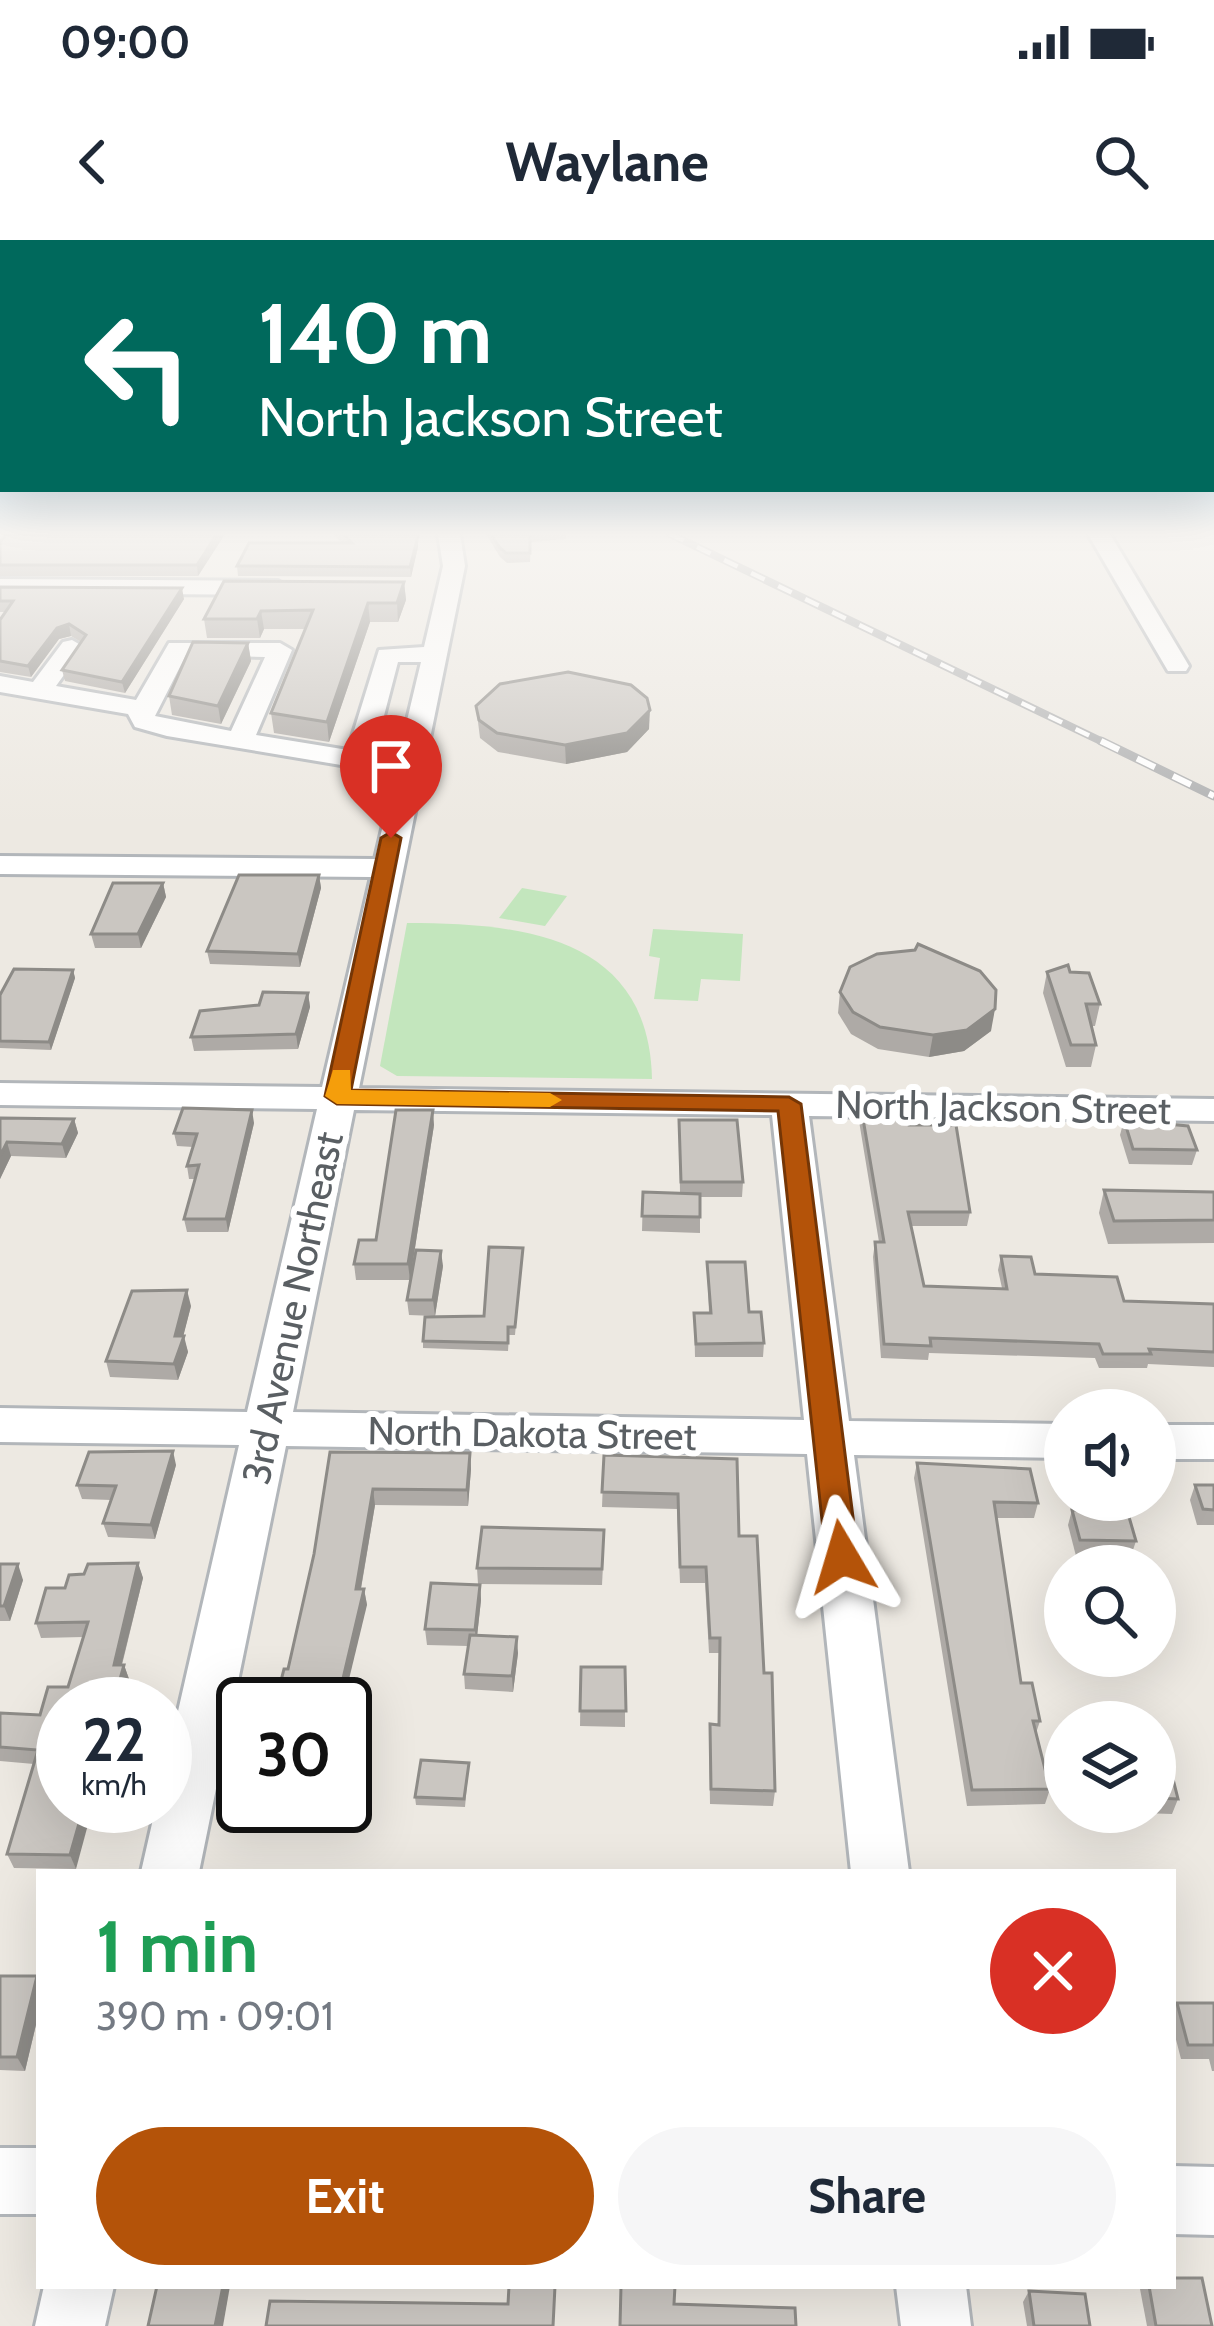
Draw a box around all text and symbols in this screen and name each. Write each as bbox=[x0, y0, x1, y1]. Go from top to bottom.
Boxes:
text: 09:00 bbox=[60, 15, 191, 69]
icon: back bbox=[60, 129, 126, 195]
text: Waylane bbox=[505, 129, 709, 195]
icon: search bbox=[1088, 129, 1154, 195]
text: 140 m bbox=[258, 282, 492, 384]
icon: left bbox=[60, 288, 216, 444]
text: North Jackson Street bbox=[258, 384, 723, 450]
pin bbox=[340, 715, 442, 838]
icon: arrive bbox=[358, 733, 424, 799]
street label: North Jackson Street bbox=[835, 1080, 1171, 1134]
street label: 3rd Avenue Northeast bbox=[231, 1128, 353, 1488]
map controls bbox=[1044, 1389, 1176, 1833]
button: sound bbox=[1044, 1389, 1176, 1521]
street label: North Dakota Street bbox=[367, 1406, 697, 1460]
position arrow bbox=[779, 1494, 905, 1620]
button: search bbox=[1044, 1545, 1176, 1677]
speed limit sign: 30 bbox=[216, 1677, 372, 1833]
button: layers bbox=[1044, 1701, 1176, 1833]
text: 22 bbox=[82, 1703, 146, 1776]
text: km/h bbox=[81, 1766, 147, 1803]
text: 1 min bbox=[96, 1903, 258, 1990]
button: close bbox=[990, 1908, 1116, 2034]
text: 390 m · 09:01 bbox=[96, 1992, 334, 2040]
button: Exit bbox=[96, 2127, 594, 2265]
button: Share bbox=[618, 2127, 1116, 2265]

